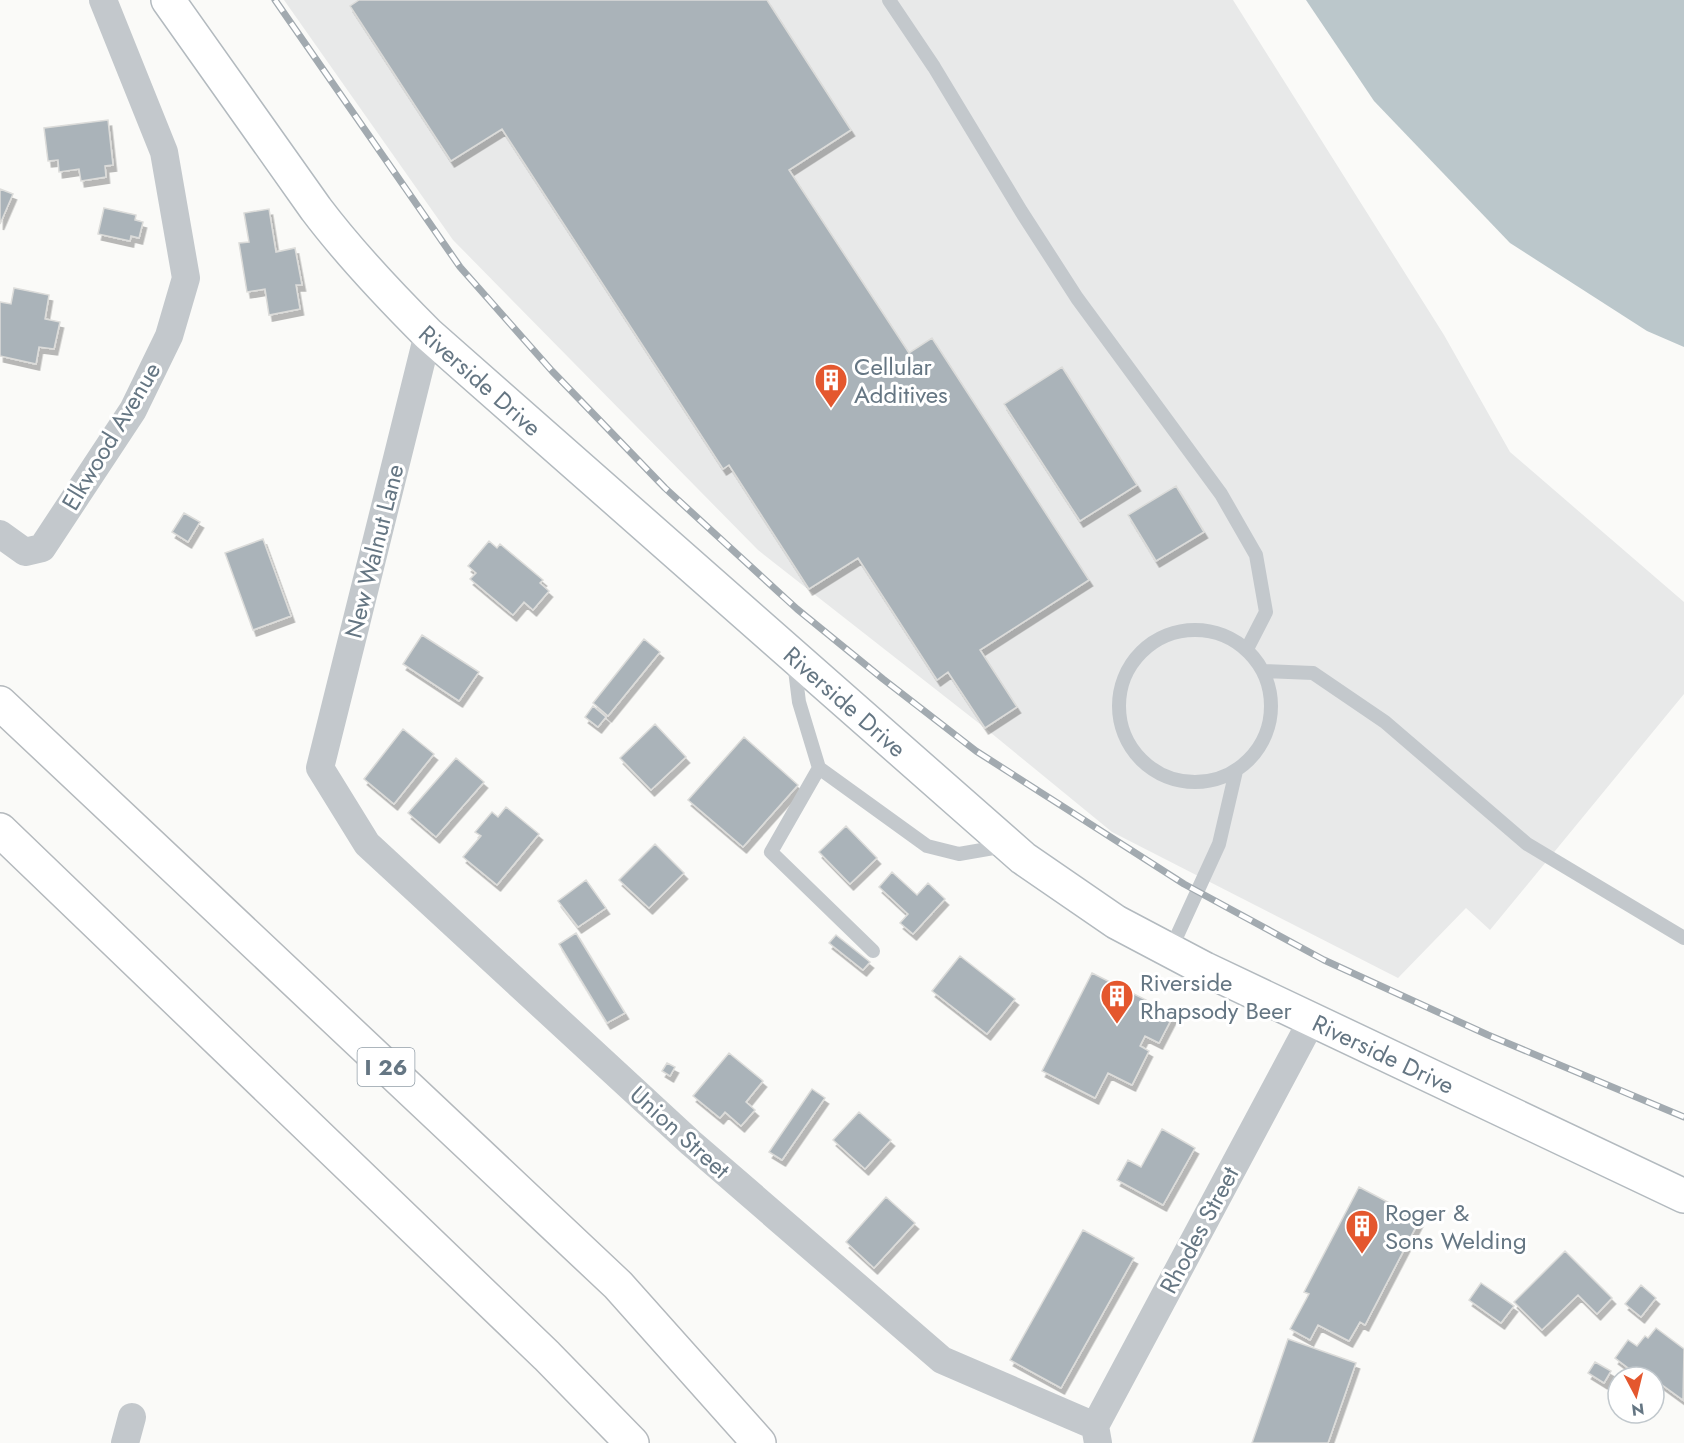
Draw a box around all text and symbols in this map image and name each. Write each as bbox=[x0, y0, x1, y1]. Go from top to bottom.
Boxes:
street label: Riverside Drive bbox=[411, 316, 550, 444]
place label: Cellular Additives bbox=[854, 349, 948, 412]
street label: Elkwood Avenue bbox=[53, 355, 169, 517]
building icon: Cellular Additives bbox=[813, 362, 849, 409]
street label: New Walnut Lane bbox=[335, 460, 413, 642]
street label: Riverside Drive bbox=[776, 638, 914, 765]
place label: Riverside Rhapsody Beer bbox=[1140, 965, 1293, 1028]
building icon: Riverside Rhapsody Beer bbox=[1099, 978, 1135, 1025]
street label: Riverside Drive bbox=[1307, 1005, 1460, 1102]
road number: I 26 bbox=[358, 1048, 414, 1086]
street label: Union Street bbox=[622, 1077, 738, 1187]
street label: Rhodes Street bbox=[1151, 1160, 1247, 1300]
place label: Roger & Sons Welding bbox=[1385, 1195, 1527, 1258]
building icon: Roger & Sons Welding bbox=[1344, 1208, 1380, 1255]
north arrow bbox=[1606, 1365, 1666, 1425]
text: N bbox=[1630, 1397, 1645, 1422]

